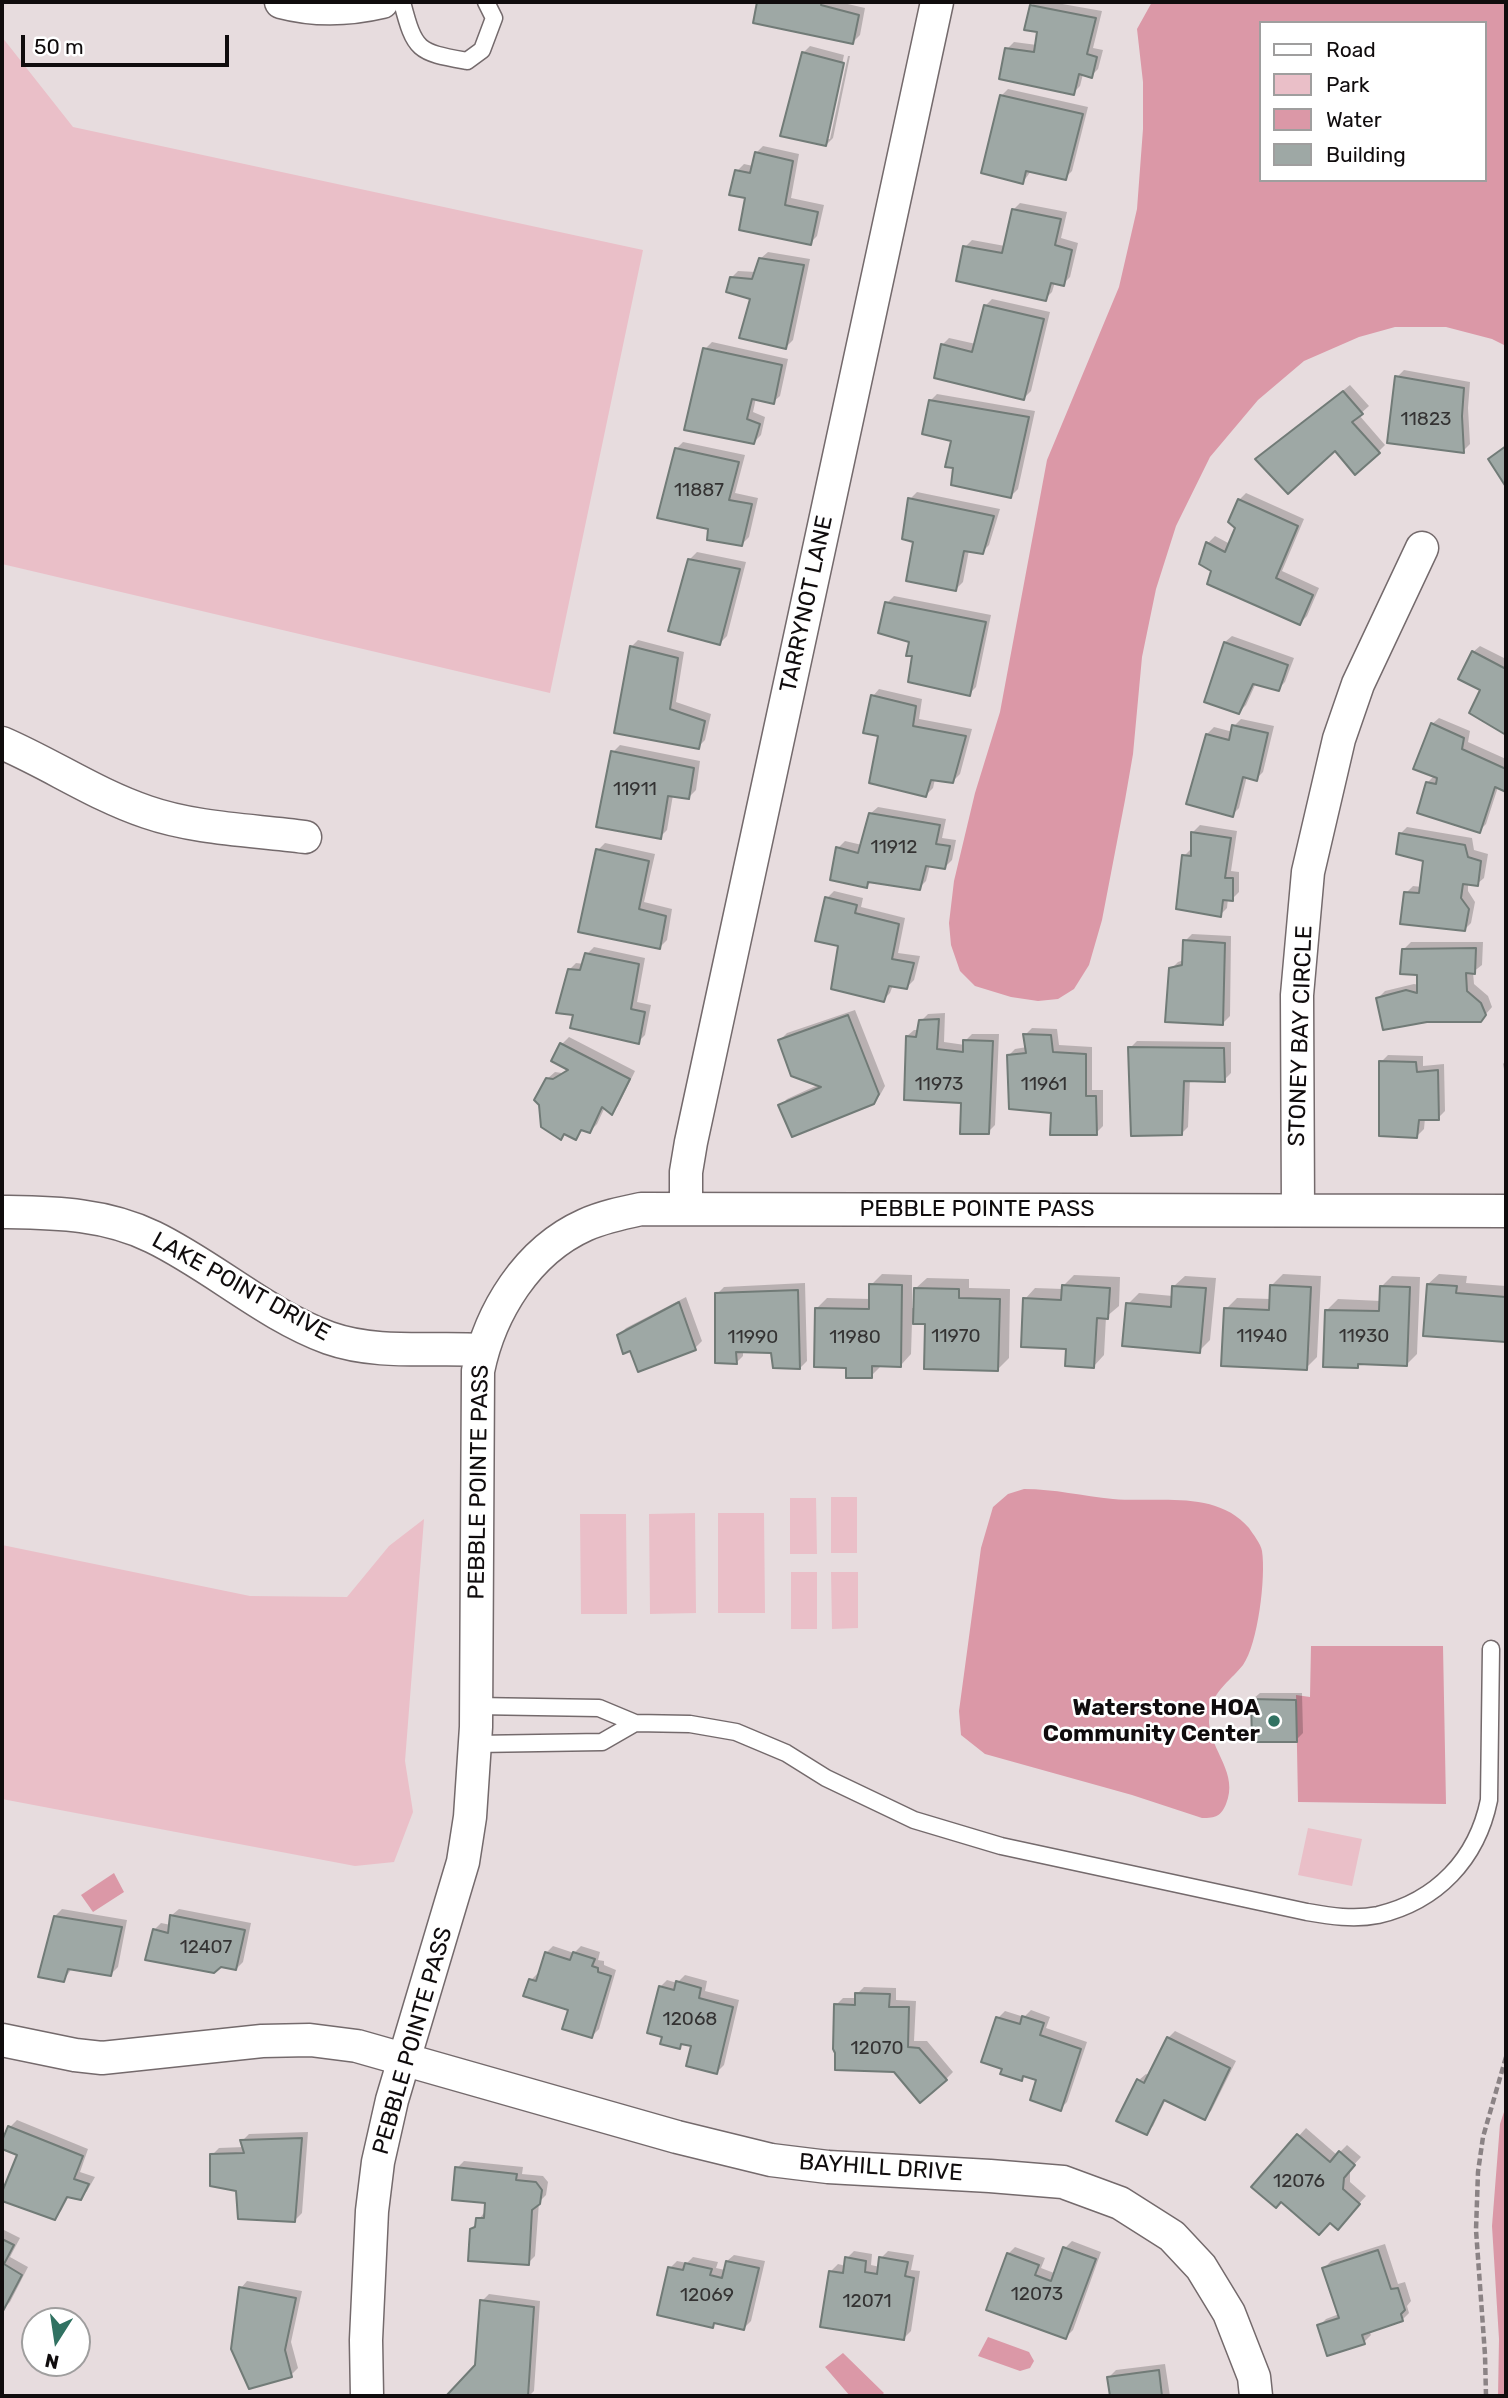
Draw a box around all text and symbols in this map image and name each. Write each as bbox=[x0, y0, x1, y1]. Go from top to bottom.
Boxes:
scale bar bbox=[24, 21, 233, 65]
legend bbox=[1260, 21, 1487, 182]
text: 50 m bbox=[34, 34, 84, 59]
text: Road bbox=[1326, 37, 1376, 62]
text: Park bbox=[1326, 72, 1370, 97]
text: Water bbox=[1326, 107, 1382, 132]
text: Building bbox=[1326, 142, 1406, 167]
house number: 11823 bbox=[1401, 409, 1451, 431]
house number: 11887 bbox=[674, 480, 724, 502]
street label: TARRYNOT LANE bbox=[775, 513, 839, 695]
house number: 11911 bbox=[613, 779, 657, 801]
house number: 11912 bbox=[871, 837, 917, 859]
street label: STONEY BAY CIRCLE bbox=[1283, 925, 1319, 1147]
house number: 11973 bbox=[915, 1074, 963, 1096]
house number: 11961 bbox=[1021, 1074, 1067, 1096]
street label: PEBBLE POINTE PASS bbox=[859, 1195, 1095, 1223]
street label: LAKE POINT DRIVE bbox=[147, 1227, 335, 1347]
house number: 11970 bbox=[931, 1326, 981, 1348]
house number: 11940 bbox=[1236, 1326, 1288, 1348]
house number: 11930 bbox=[1339, 1326, 1389, 1348]
house number: 11990 bbox=[728, 1327, 778, 1349]
house number: 11980 bbox=[829, 1327, 881, 1349]
street label: PEBBLE POINTE PASS bbox=[463, 1364, 495, 1600]
place label: Waterstone HOA Community Center bbox=[1043, 1694, 1260, 1748]
marker: Waterstone HOA Community Center bbox=[1266, 1713, 1282, 1729]
street label: PEBBLE POINTE PASS bbox=[367, 1924, 459, 2158]
house number: 12407 bbox=[180, 1937, 232, 1959]
house number: 12068 bbox=[663, 2009, 717, 2031]
house number: 12070 bbox=[850, 2038, 904, 2060]
street label: BAYHILL DRIVE bbox=[798, 2149, 964, 2187]
house number: 12076 bbox=[1273, 2171, 1325, 2193]
house number: 12073 bbox=[1011, 2284, 1063, 2306]
house number: 12069 bbox=[680, 2285, 734, 2307]
house number: 12071 bbox=[842, 2291, 892, 2313]
north arrow bbox=[21, 2307, 91, 2377]
text: N bbox=[43, 2348, 61, 2374]

